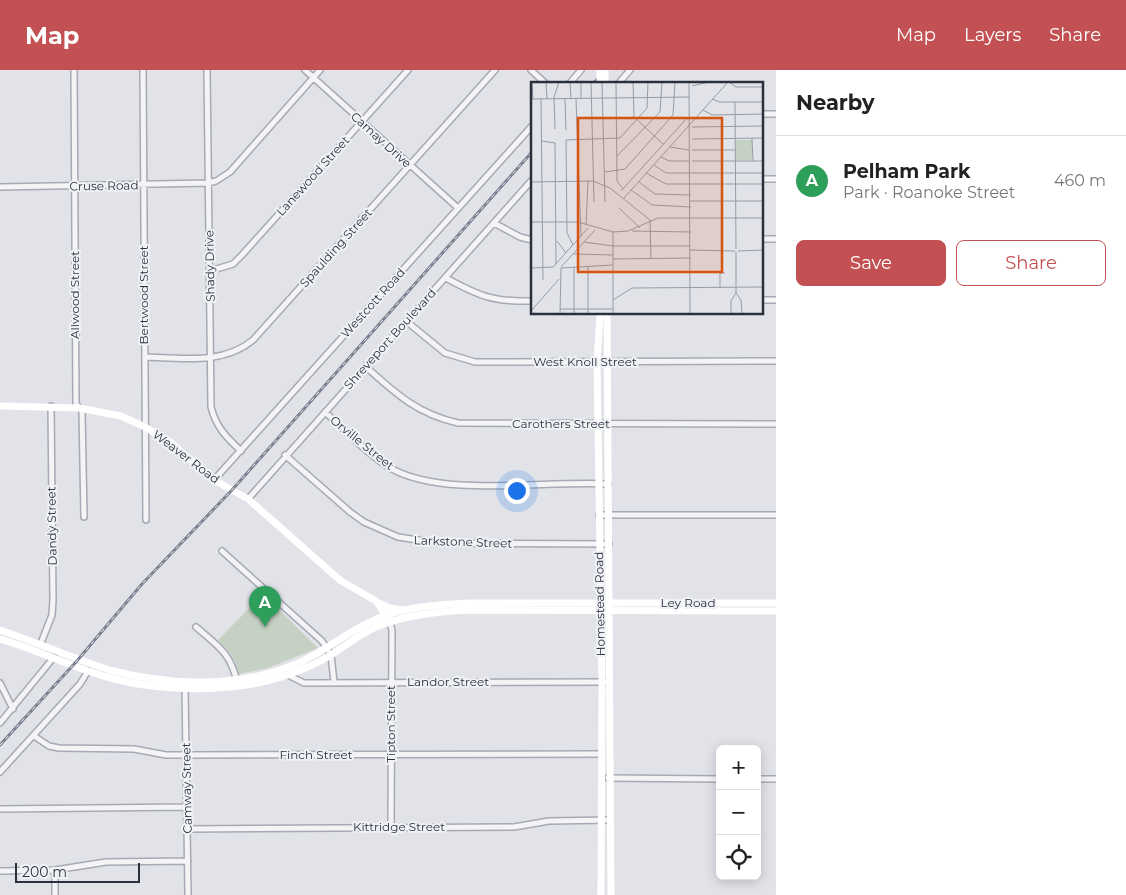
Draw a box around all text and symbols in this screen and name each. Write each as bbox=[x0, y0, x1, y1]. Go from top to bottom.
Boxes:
text: Map bbox=[25, 21, 79, 50]
text: Map bbox=[896, 24, 936, 46]
text: Layers bbox=[964, 24, 1021, 46]
text: Share bbox=[1049, 24, 1101, 46]
inset map bbox=[531, 82, 764, 315]
text: Nearby bbox=[796, 90, 875, 115]
street label: Camay Drive bbox=[348, 109, 415, 171]
street label: Lanewood Street bbox=[273, 133, 353, 219]
text: Pelham Park bbox=[843, 160, 970, 183]
text: A bbox=[806, 171, 818, 190]
text: 460 m bbox=[1054, 171, 1106, 190]
street label: Cruse Road bbox=[69, 177, 139, 194]
text: Park · Roanoke Street bbox=[843, 183, 1015, 202]
street label: Spaulding Street bbox=[296, 205, 375, 290]
street label: Shady Drive bbox=[201, 230, 218, 302]
button: Save bbox=[796, 240, 946, 286]
button: Share bbox=[956, 240, 1106, 286]
street label: Bertwood Street bbox=[136, 245, 151, 345]
street label: Allwood Street bbox=[67, 251, 82, 339]
street label: Westcott Road bbox=[337, 265, 408, 341]
street label: Shreveport Boulevard bbox=[340, 285, 439, 392]
street label: West Knoll Street bbox=[533, 354, 637, 369]
street label: Orville Street bbox=[327, 412, 397, 473]
street label: Carothers Street bbox=[512, 416, 610, 431]
street label: Weaver Road bbox=[150, 427, 223, 487]
your location bbox=[504, 478, 530, 504]
street label: Dandy Street bbox=[43, 486, 60, 566]
street label: Larkstone Street bbox=[413, 532, 513, 551]
street label: Homestead Road bbox=[591, 552, 608, 656]
pin: A bbox=[249, 586, 281, 627]
street label: Ley Road bbox=[660, 595, 716, 610]
street label: Landor Street bbox=[407, 674, 489, 689]
street label: Tipton Street bbox=[383, 685, 398, 763]
street label: Camway Street bbox=[178, 742, 195, 834]
map controls bbox=[716, 745, 761, 880]
button: + bbox=[716, 745, 761, 790]
street label: Finch Street bbox=[279, 747, 353, 762]
button: − bbox=[716, 790, 761, 835]
street label: Kittridge Street bbox=[353, 819, 445, 834]
button: locate bbox=[716, 835, 761, 880]
scale bar bbox=[15, 860, 140, 883]
text: 200 m bbox=[22, 863, 67, 881]

